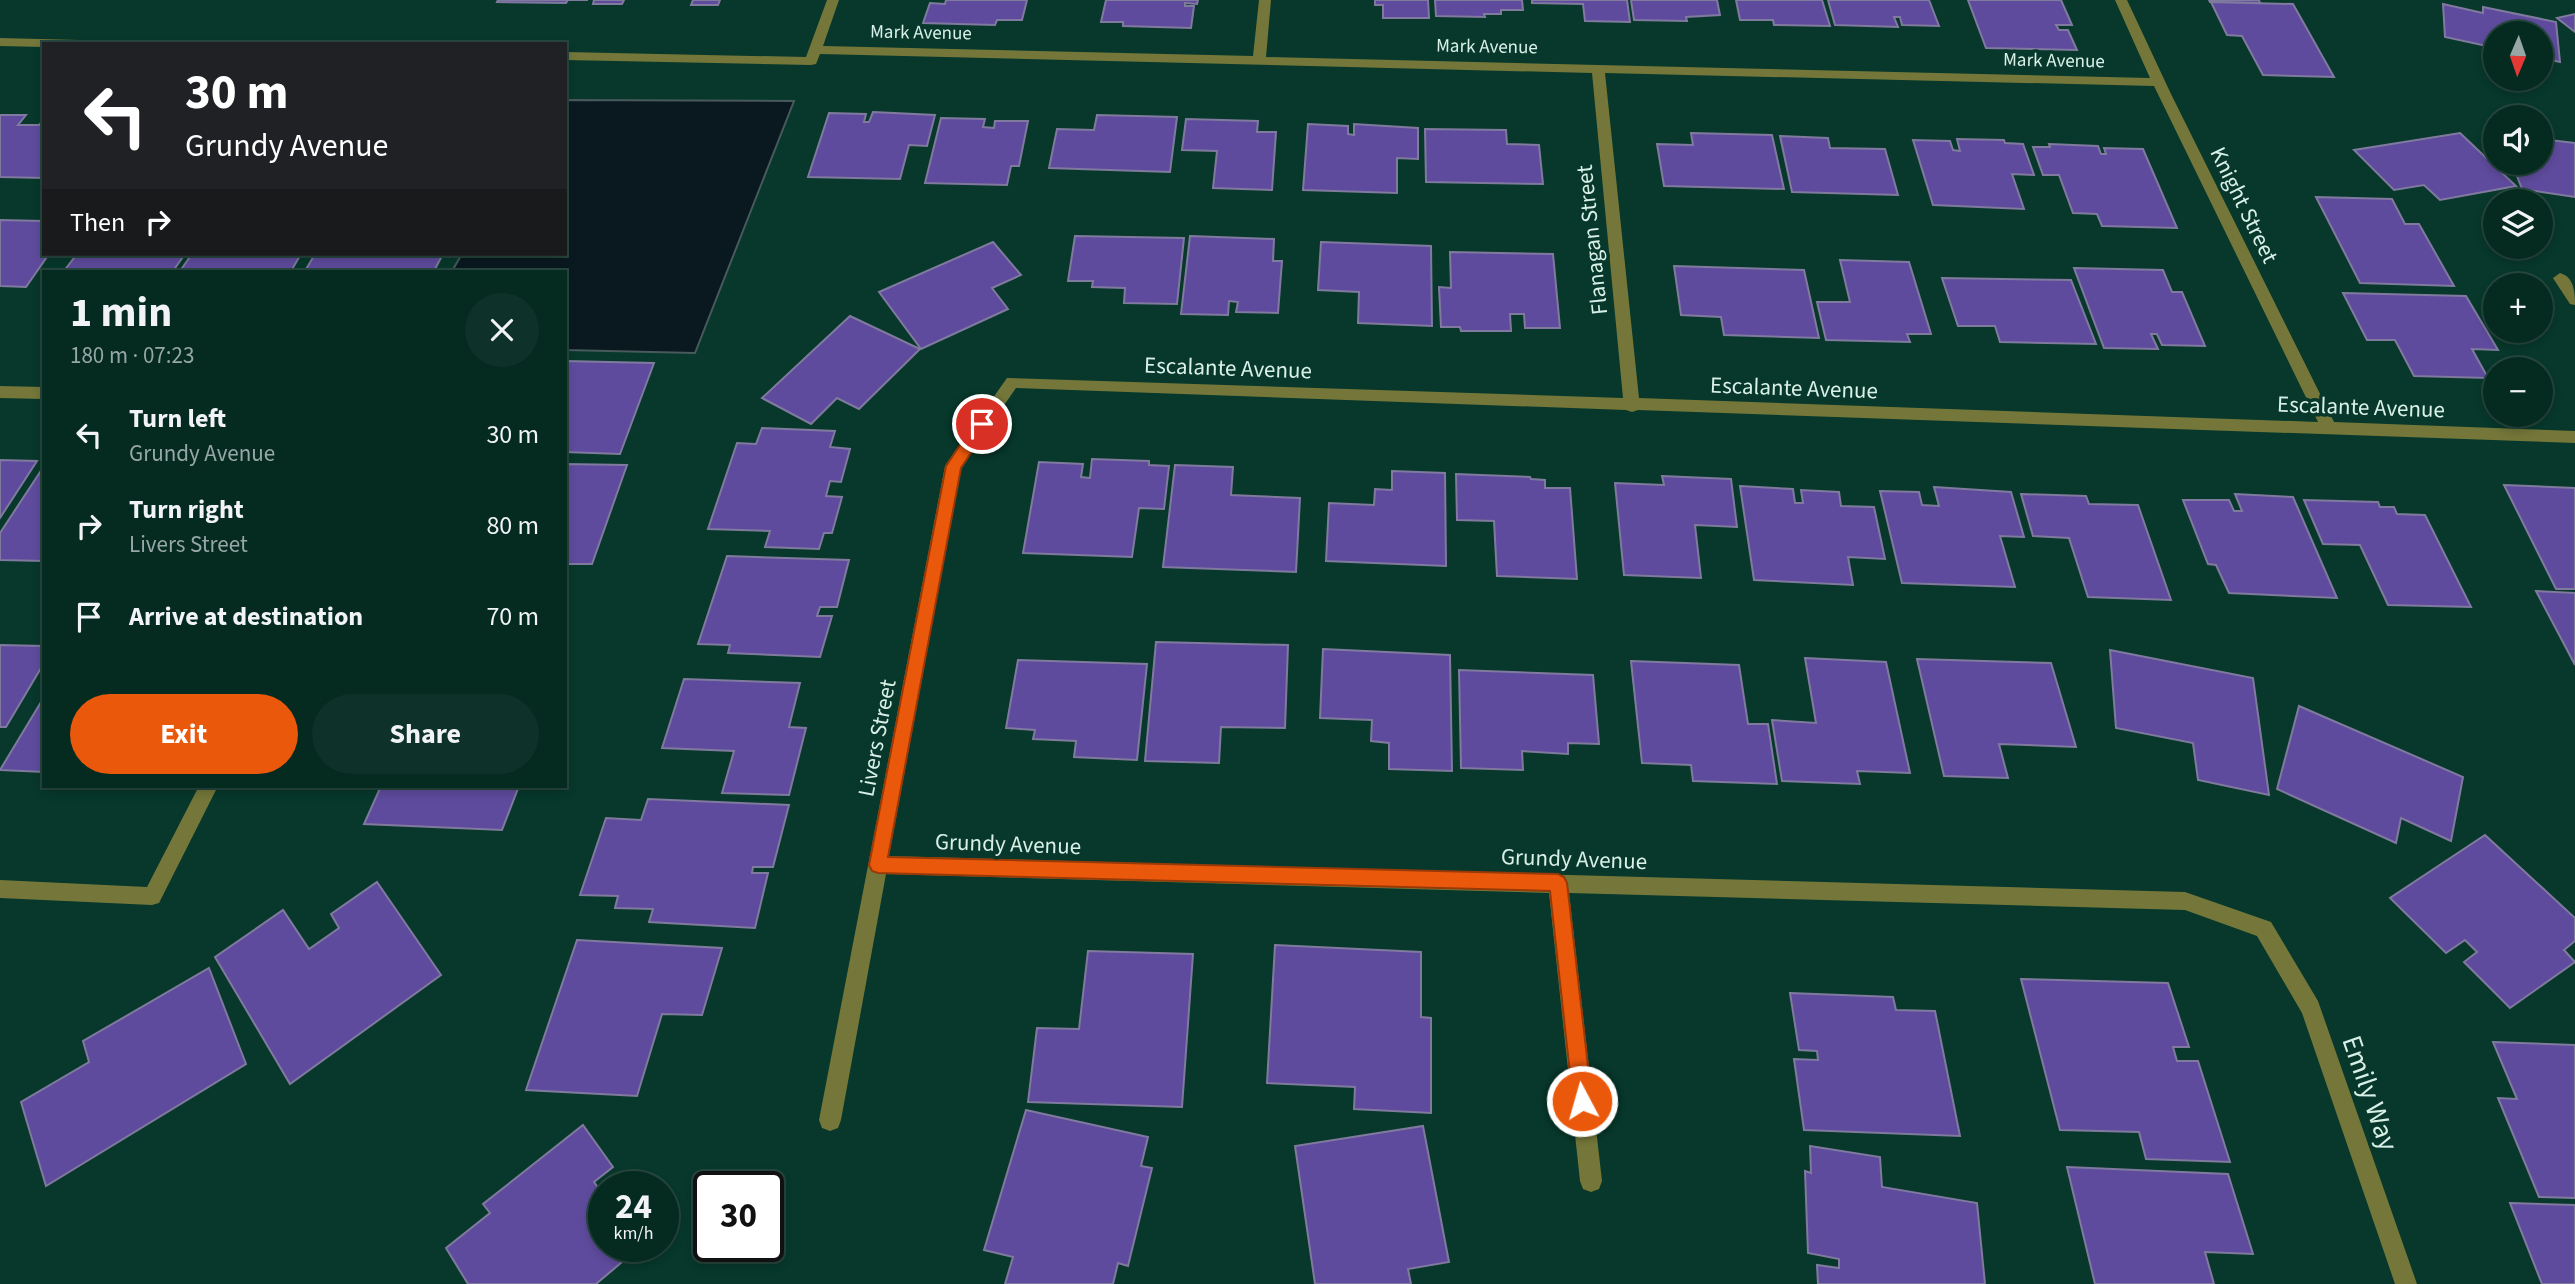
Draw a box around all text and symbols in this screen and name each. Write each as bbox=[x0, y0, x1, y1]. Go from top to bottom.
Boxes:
street label: Mark Avenue bbox=[870, 19, 972, 47]
north arrow bbox=[2483, 21, 2553, 91]
map controls bbox=[2483, 21, 2553, 427]
street label: Mark Avenue bbox=[1436, 33, 1538, 61]
street label: Mark Avenue bbox=[2003, 47, 2105, 75]
text: 30 m bbox=[185, 58, 289, 128]
icon: left bbox=[70, 70, 161, 161]
button: sound bbox=[2483, 105, 2553, 175]
text: Grundy Avenue bbox=[185, 123, 389, 169]
street label: Knight Street bbox=[2202, 141, 2286, 269]
street label: Flanagan Street bbox=[1568, 163, 1616, 317]
button: layers bbox=[2483, 189, 2553, 259]
icon: right bbox=[139, 203, 177, 241]
text: Then bbox=[70, 204, 125, 241]
button: + bbox=[2483, 273, 2553, 343]
text: 1 min bbox=[70, 283, 172, 343]
button: close bbox=[465, 293, 539, 367]
text: 180 m · 07:23 bbox=[70, 339, 194, 372]
street label: Escalante Avenue bbox=[1143, 349, 1313, 387]
button: − bbox=[2483, 357, 2553, 427]
street label: Escalante Avenue bbox=[1709, 369, 1879, 407]
street label: Escalante Avenue bbox=[2276, 388, 2446, 426]
pin bbox=[952, 394, 1012, 454]
text: Turn left bbox=[129, 400, 226, 437]
icon: arrive bbox=[963, 405, 1001, 443]
icon: left bbox=[70, 416, 108, 454]
text: 30 m bbox=[486, 416, 539, 453]
text: Grundy Avenue bbox=[129, 437, 275, 470]
text: Turn right bbox=[129, 491, 244, 528]
icon: right bbox=[70, 507, 108, 545]
text: 80 m bbox=[486, 507, 539, 544]
text: Livers Street bbox=[129, 528, 248, 561]
icon: arrive bbox=[70, 598, 108, 636]
text: Arrive at destination bbox=[129, 598, 363, 635]
text: 70 m bbox=[486, 598, 539, 635]
street label: Livers Street bbox=[849, 676, 905, 799]
button: Exit bbox=[70, 694, 298, 774]
button: Share bbox=[312, 694, 539, 774]
street label: Grundy Avenue bbox=[934, 825, 1082, 863]
street label: Grundy Avenue bbox=[1500, 840, 1648, 878]
street label: Emily Way bbox=[2332, 1030, 2408, 1156]
position arrow bbox=[1545, 1064, 1619, 1138]
speed limit sign: 30 bbox=[693, 1171, 784, 1262]
text: 24 bbox=[615, 1182, 652, 1232]
text: km/h bbox=[614, 1221, 653, 1246]

